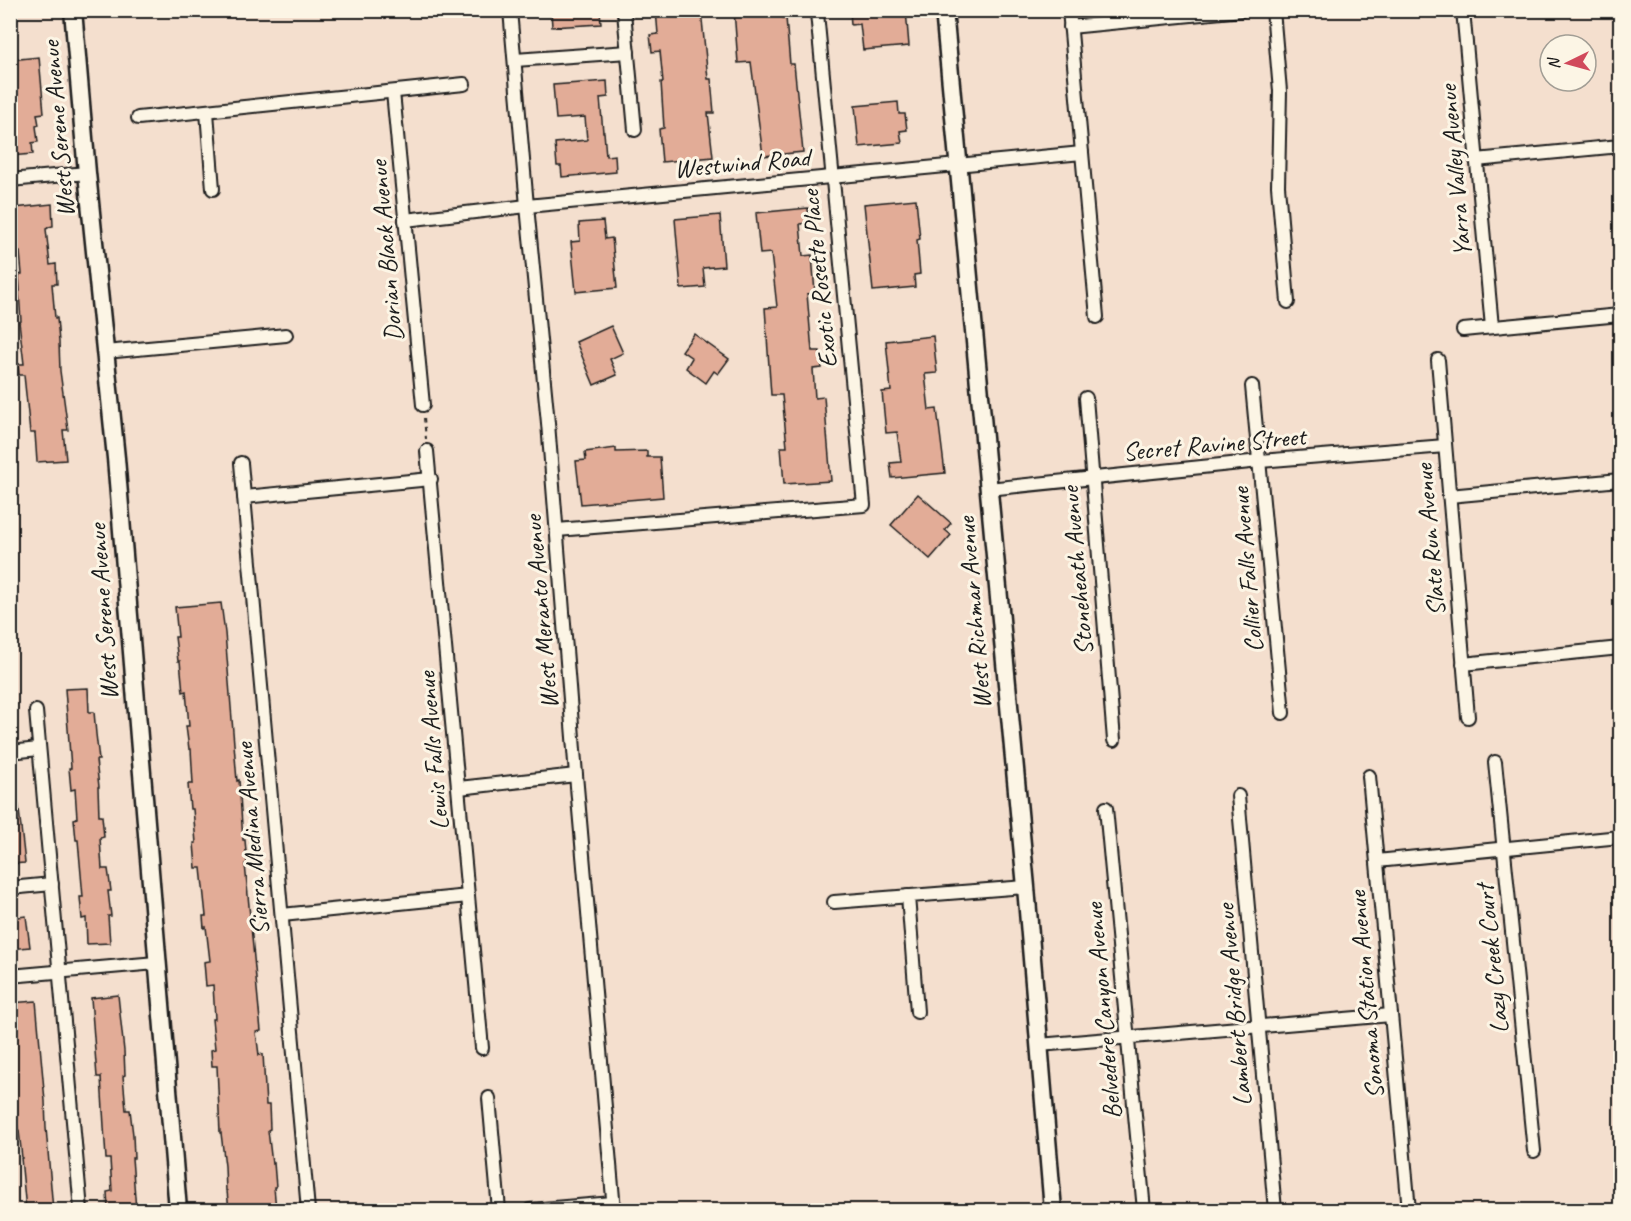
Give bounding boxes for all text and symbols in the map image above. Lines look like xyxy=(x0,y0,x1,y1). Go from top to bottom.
north arrow xyxy=(1538,33,1598,93)
street label: West Serene Avenue xyxy=(34,37,82,218)
text: N xyxy=(1543,55,1564,70)
street label: Yarra Valley Avenue xyxy=(1431,81,1479,258)
street label: Westwind Road xyxy=(673,140,815,185)
street label: Dorian Black Avenue xyxy=(361,157,410,343)
street label: Exotic Rosette Place xyxy=(793,186,845,370)
street label: Secret Ravine Street xyxy=(1121,419,1309,468)
street label: Slate Run Avenue xyxy=(1407,461,1453,617)
street label: Stoneheath Avenue xyxy=(1053,483,1101,657)
street label: Collier Falls Avenue xyxy=(1223,485,1271,654)
street label: West Meranto Avenue xyxy=(516,511,566,710)
street label: West Richmar Avenue xyxy=(949,514,999,710)
street label: West Serene Avenue xyxy=(80,520,126,701)
street label: Lewis Falls Avenue xyxy=(410,669,456,832)
street label: Sierra Medina Avenue xyxy=(227,740,277,937)
street label: Lazy Creek Court xyxy=(1467,879,1516,1035)
street label: Sonoma Station Avenue xyxy=(1340,888,1392,1100)
street label: Belvedere Canyon Avenue xyxy=(1077,900,1129,1120)
street label: Lambert Bridge Avenue xyxy=(1209,900,1259,1107)

